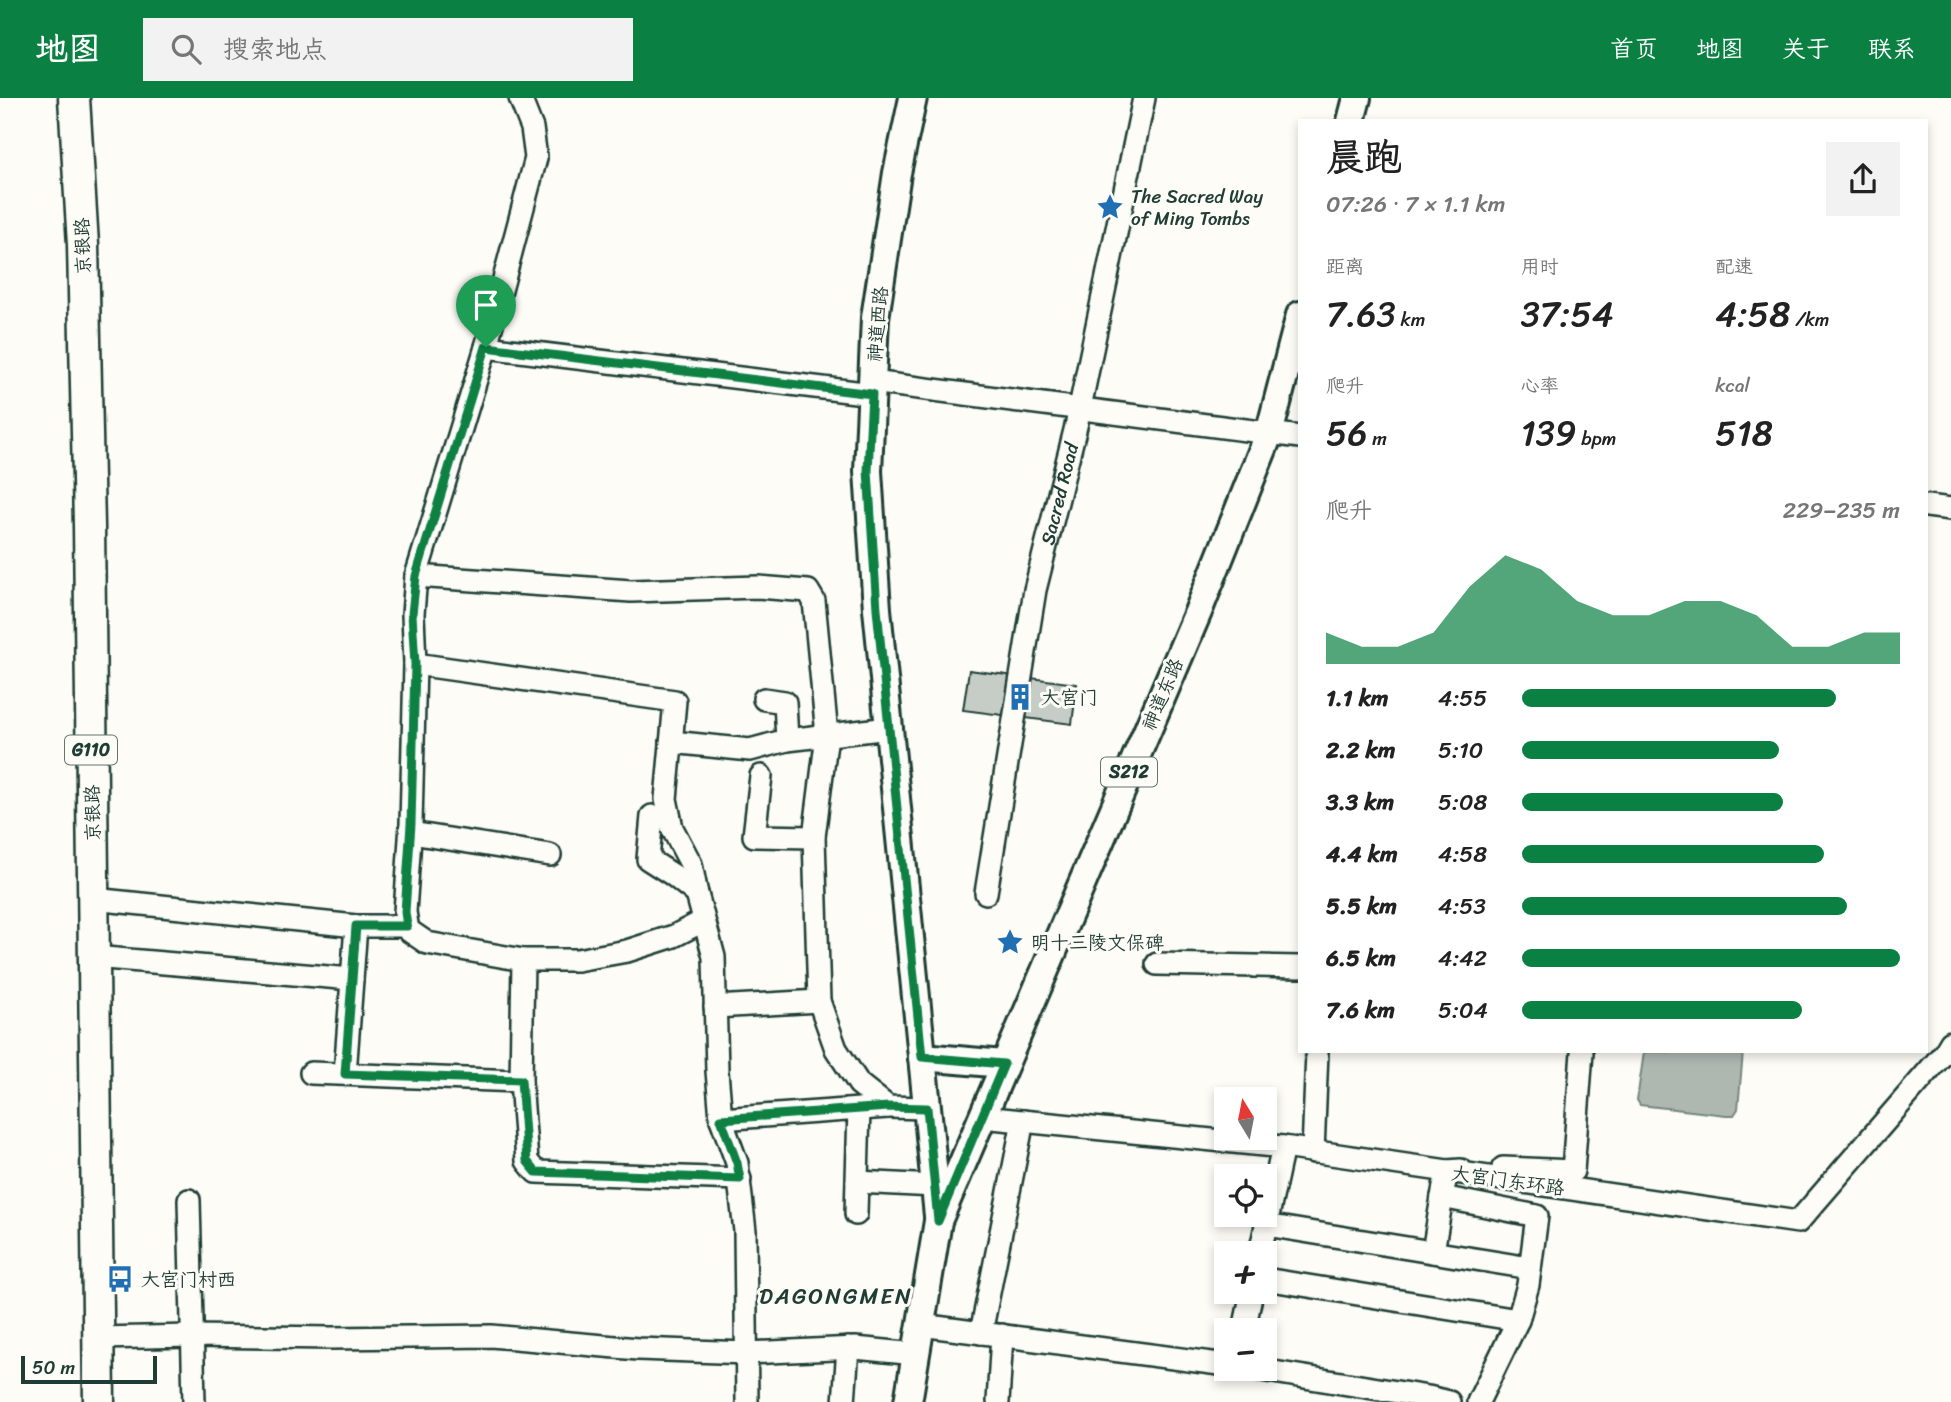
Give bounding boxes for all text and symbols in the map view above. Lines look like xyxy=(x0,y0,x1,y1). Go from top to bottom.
search box xyxy=(143,18,633,81)
text: 地图 xyxy=(35,20,101,78)
text: 搜索地点 xyxy=(223,26,327,72)
text: 首页 xyxy=(1610,28,1658,70)
text: 地图 xyxy=(1696,28,1744,70)
text: 关于 xyxy=(1782,28,1830,70)
text: 联系 xyxy=(1868,28,1916,70)
icon: search xyxy=(167,30,205,68)
text: 晨跑 xyxy=(1326,124,1402,191)
button: share xyxy=(1826,142,1900,216)
place label: The Sacred Way of Ming Tombs xyxy=(1131,180,1263,235)
text: 07:26 · 7 × 1.1 km xyxy=(1326,184,1506,225)
place icon: The Sacred Way of Ming Tombs xyxy=(1095,192,1125,222)
street label: 京银路 xyxy=(65,217,100,275)
text: 距离 xyxy=(1326,250,1364,283)
text: 用时 xyxy=(1521,250,1559,283)
text: 配速 xyxy=(1715,250,1753,283)
pin xyxy=(456,275,516,347)
text: 7.63 xyxy=(1326,283,1396,345)
text: 37:54 xyxy=(1521,283,1614,345)
text: 4:58 xyxy=(1715,283,1790,345)
street label: 神道西路 xyxy=(858,285,897,363)
icon: arrive xyxy=(467,286,505,324)
text: km xyxy=(1396,303,1425,336)
text: /km xyxy=(1790,303,1829,336)
text: 爬升 xyxy=(1326,369,1364,402)
text: 心率 xyxy=(1521,369,1559,402)
text: kcal xyxy=(1715,369,1750,402)
text: 56 xyxy=(1326,402,1367,464)
text: 139 xyxy=(1521,402,1576,464)
text: 518 xyxy=(1715,402,1773,464)
text: m xyxy=(1367,422,1387,455)
text: bpm xyxy=(1576,422,1616,455)
street label: Sacred Road xyxy=(1031,438,1089,548)
text: 爬升 xyxy=(1326,490,1372,531)
text: 229–235 m xyxy=(1783,490,1900,531)
street label: 神道东路 xyxy=(1132,653,1192,736)
text: 1.1 km xyxy=(1326,678,1389,719)
text: 4:55 xyxy=(1438,678,1487,719)
place label: 大宫门 xyxy=(1041,681,1098,714)
building icon: 大宫门 xyxy=(1005,682,1035,712)
text: 2.2 km xyxy=(1326,730,1395,771)
text: 5:10 xyxy=(1438,730,1483,771)
road number: G110 xyxy=(65,736,117,764)
road number: S212 xyxy=(1101,758,1157,786)
text: 3.3 km xyxy=(1326,782,1394,823)
text: 5:08 xyxy=(1438,782,1487,823)
street label: 京银路 xyxy=(76,784,109,842)
text: 4.4 km xyxy=(1326,834,1398,875)
text: 4:58 xyxy=(1438,834,1487,875)
text: 5.5 km xyxy=(1326,886,1397,927)
text: 4:53 xyxy=(1438,886,1486,927)
place label: 明十三陵文保碑 xyxy=(1031,926,1164,959)
place icon: 明十三陵文保碑 xyxy=(995,927,1025,957)
text: 6.5 km xyxy=(1326,938,1396,979)
text: 4:42 xyxy=(1438,938,1487,979)
text: 7.6 km xyxy=(1326,990,1395,1031)
text: 5:04 xyxy=(1438,990,1488,1031)
north arrow xyxy=(1214,1087,1278,1150)
map controls xyxy=(1214,1087,1277,1381)
street label: 大宫门东环路 xyxy=(1449,1156,1567,1205)
button: locate xyxy=(1214,1164,1277,1227)
button: + xyxy=(1214,1241,1277,1304)
place label: 大宫门村西 xyxy=(141,1263,236,1296)
bus stop icon: 大宫门村西 xyxy=(105,1264,135,1294)
district label: DAGONGMEN xyxy=(759,1276,913,1317)
button: − xyxy=(1214,1318,1277,1381)
text: 50 m xyxy=(32,1351,75,1384)
scale bar xyxy=(21,1353,158,1385)

